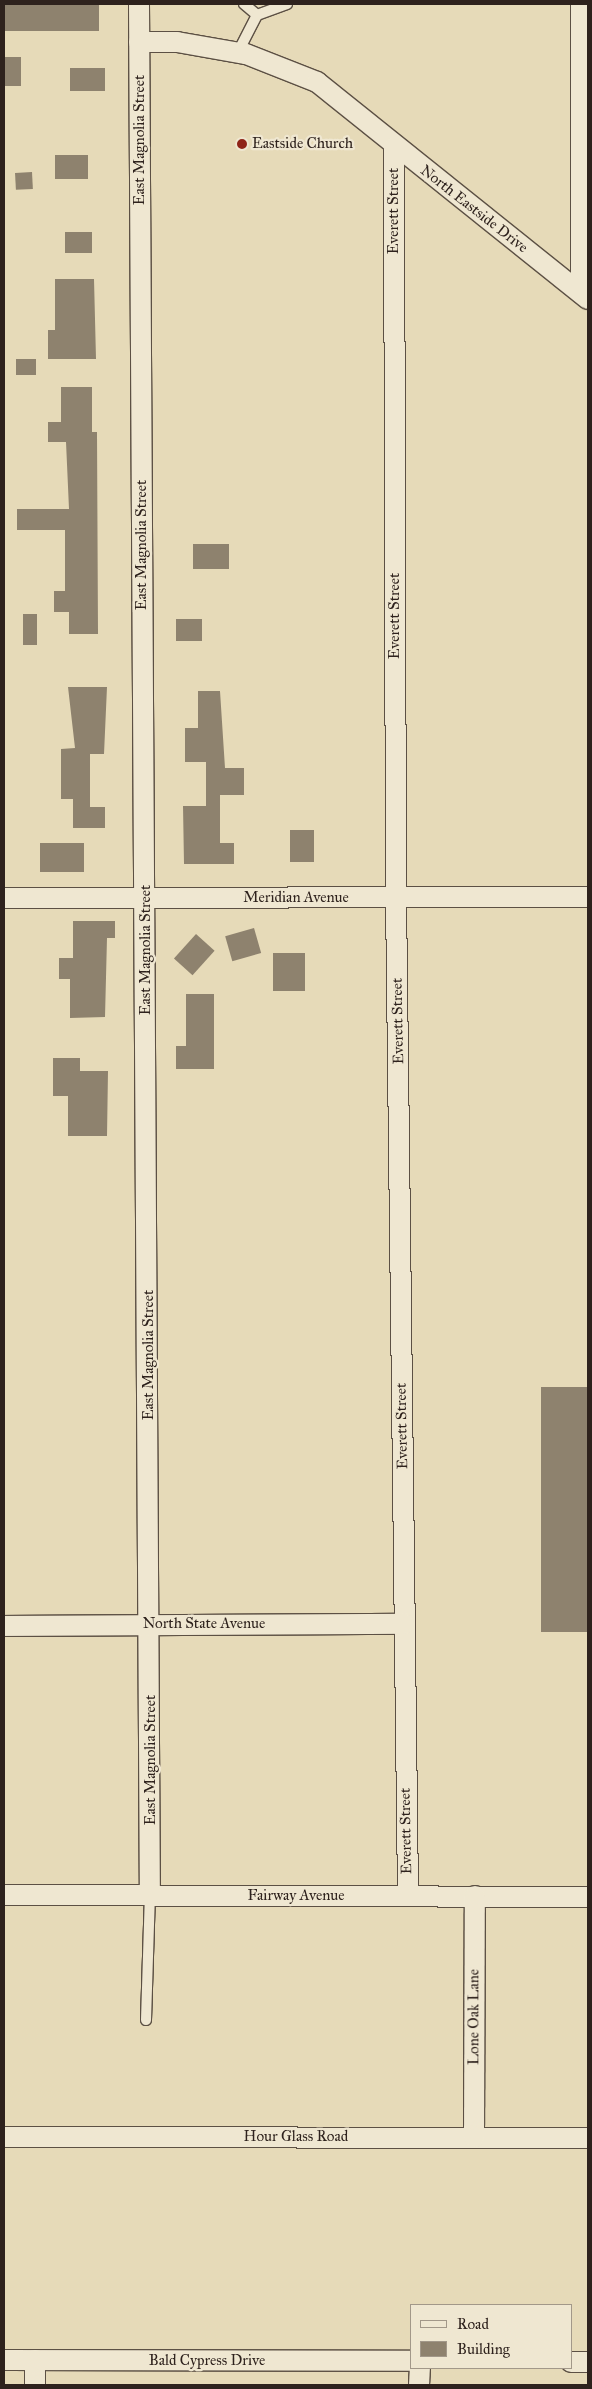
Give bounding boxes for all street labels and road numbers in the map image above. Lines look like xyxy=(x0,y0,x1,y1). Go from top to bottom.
street label: East Magnolia Street xyxy=(131,75,149,205)
street label: North Eastside Drive xyxy=(417,161,531,257)
street label: Everett Street xyxy=(385,168,403,254)
street label: East Magnolia Street xyxy=(133,480,151,610)
street label: Everett Street xyxy=(386,573,404,659)
street label: East Magnolia Street xyxy=(137,885,155,1015)
street label: Meridian Avenue xyxy=(243,889,349,907)
street label: Everett Street xyxy=(388,978,408,1064)
street label: East Magnolia Street xyxy=(140,1290,158,1420)
street label: Everett Street xyxy=(392,1383,412,1469)
street label: North State Avenue xyxy=(143,1615,265,1633)
street label: East Magnolia Street xyxy=(142,1695,160,1825)
street label: Everett Street xyxy=(396,1788,416,1874)
street label: Fairway Avenue xyxy=(248,1887,344,1905)
street label: Lone Oak Lane xyxy=(465,1969,483,2065)
street label: Hour Glass Road xyxy=(244,2128,348,2146)
street label: Bald Cypress Drive xyxy=(149,2352,265,2370)

